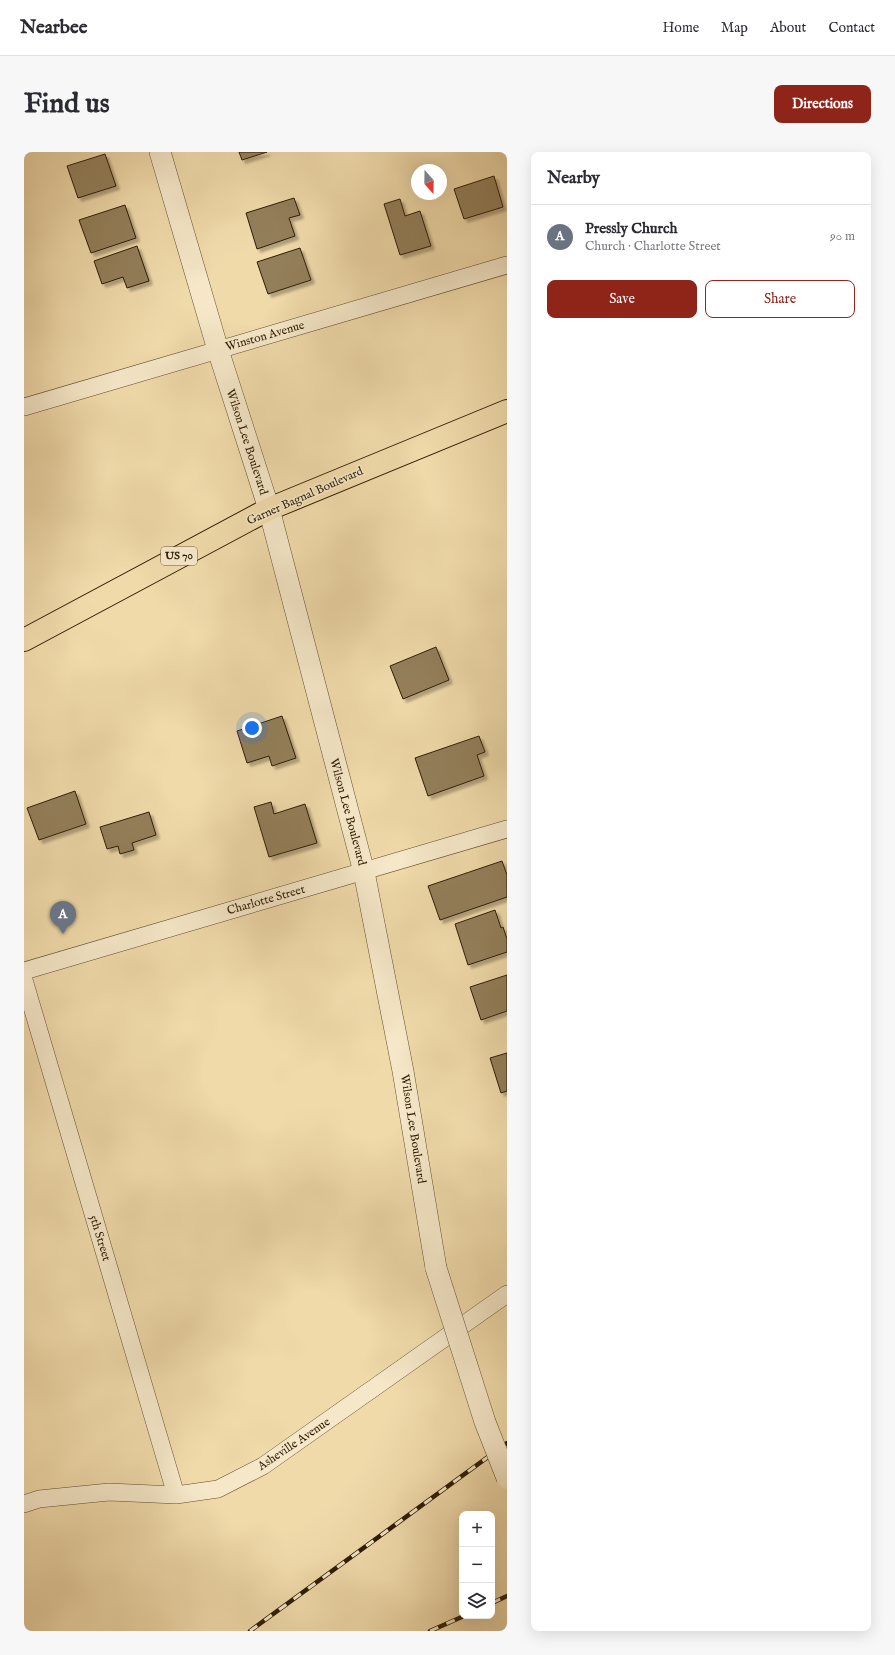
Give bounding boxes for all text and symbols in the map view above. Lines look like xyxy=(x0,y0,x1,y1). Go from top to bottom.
text: Nearbee xyxy=(20,16,87,40)
text: Home xyxy=(663,19,699,37)
text: Map xyxy=(721,19,748,37)
text: About xyxy=(770,19,806,37)
text: Contact xyxy=(828,19,875,37)
button: Directions xyxy=(774,85,871,123)
text: Find us xyxy=(24,87,110,122)
north arrow xyxy=(411,164,447,200)
text: Nearby xyxy=(547,168,600,189)
text: Pressly Church xyxy=(585,219,678,238)
text: A xyxy=(556,228,564,245)
text: 90 m xyxy=(830,228,855,245)
text: Church · Charlotte Street xyxy=(585,238,721,255)
button: Save xyxy=(547,280,697,318)
button: Share xyxy=(705,280,855,318)
street label: Winston Avenue xyxy=(224,317,307,354)
street label: Wilson Lee Boulevard xyxy=(223,387,271,497)
street label: Garner Bagnal Boulevard xyxy=(244,463,366,528)
road number: US 70 xyxy=(161,547,197,565)
your location xyxy=(242,718,262,738)
street label: Wilson Lee Boulevard xyxy=(326,757,370,868)
street label: Charlotte Street xyxy=(225,882,307,918)
pin: A xyxy=(50,901,76,934)
street label: Wilson Lee Boulevard xyxy=(397,1073,429,1185)
street label: 5th Street xyxy=(86,1213,114,1263)
street label: Asheville Avenue xyxy=(254,1414,333,1474)
map controls xyxy=(459,1511,495,1619)
button: + xyxy=(459,1511,495,1547)
button: − xyxy=(459,1547,495,1583)
button: layers xyxy=(459,1583,495,1619)

